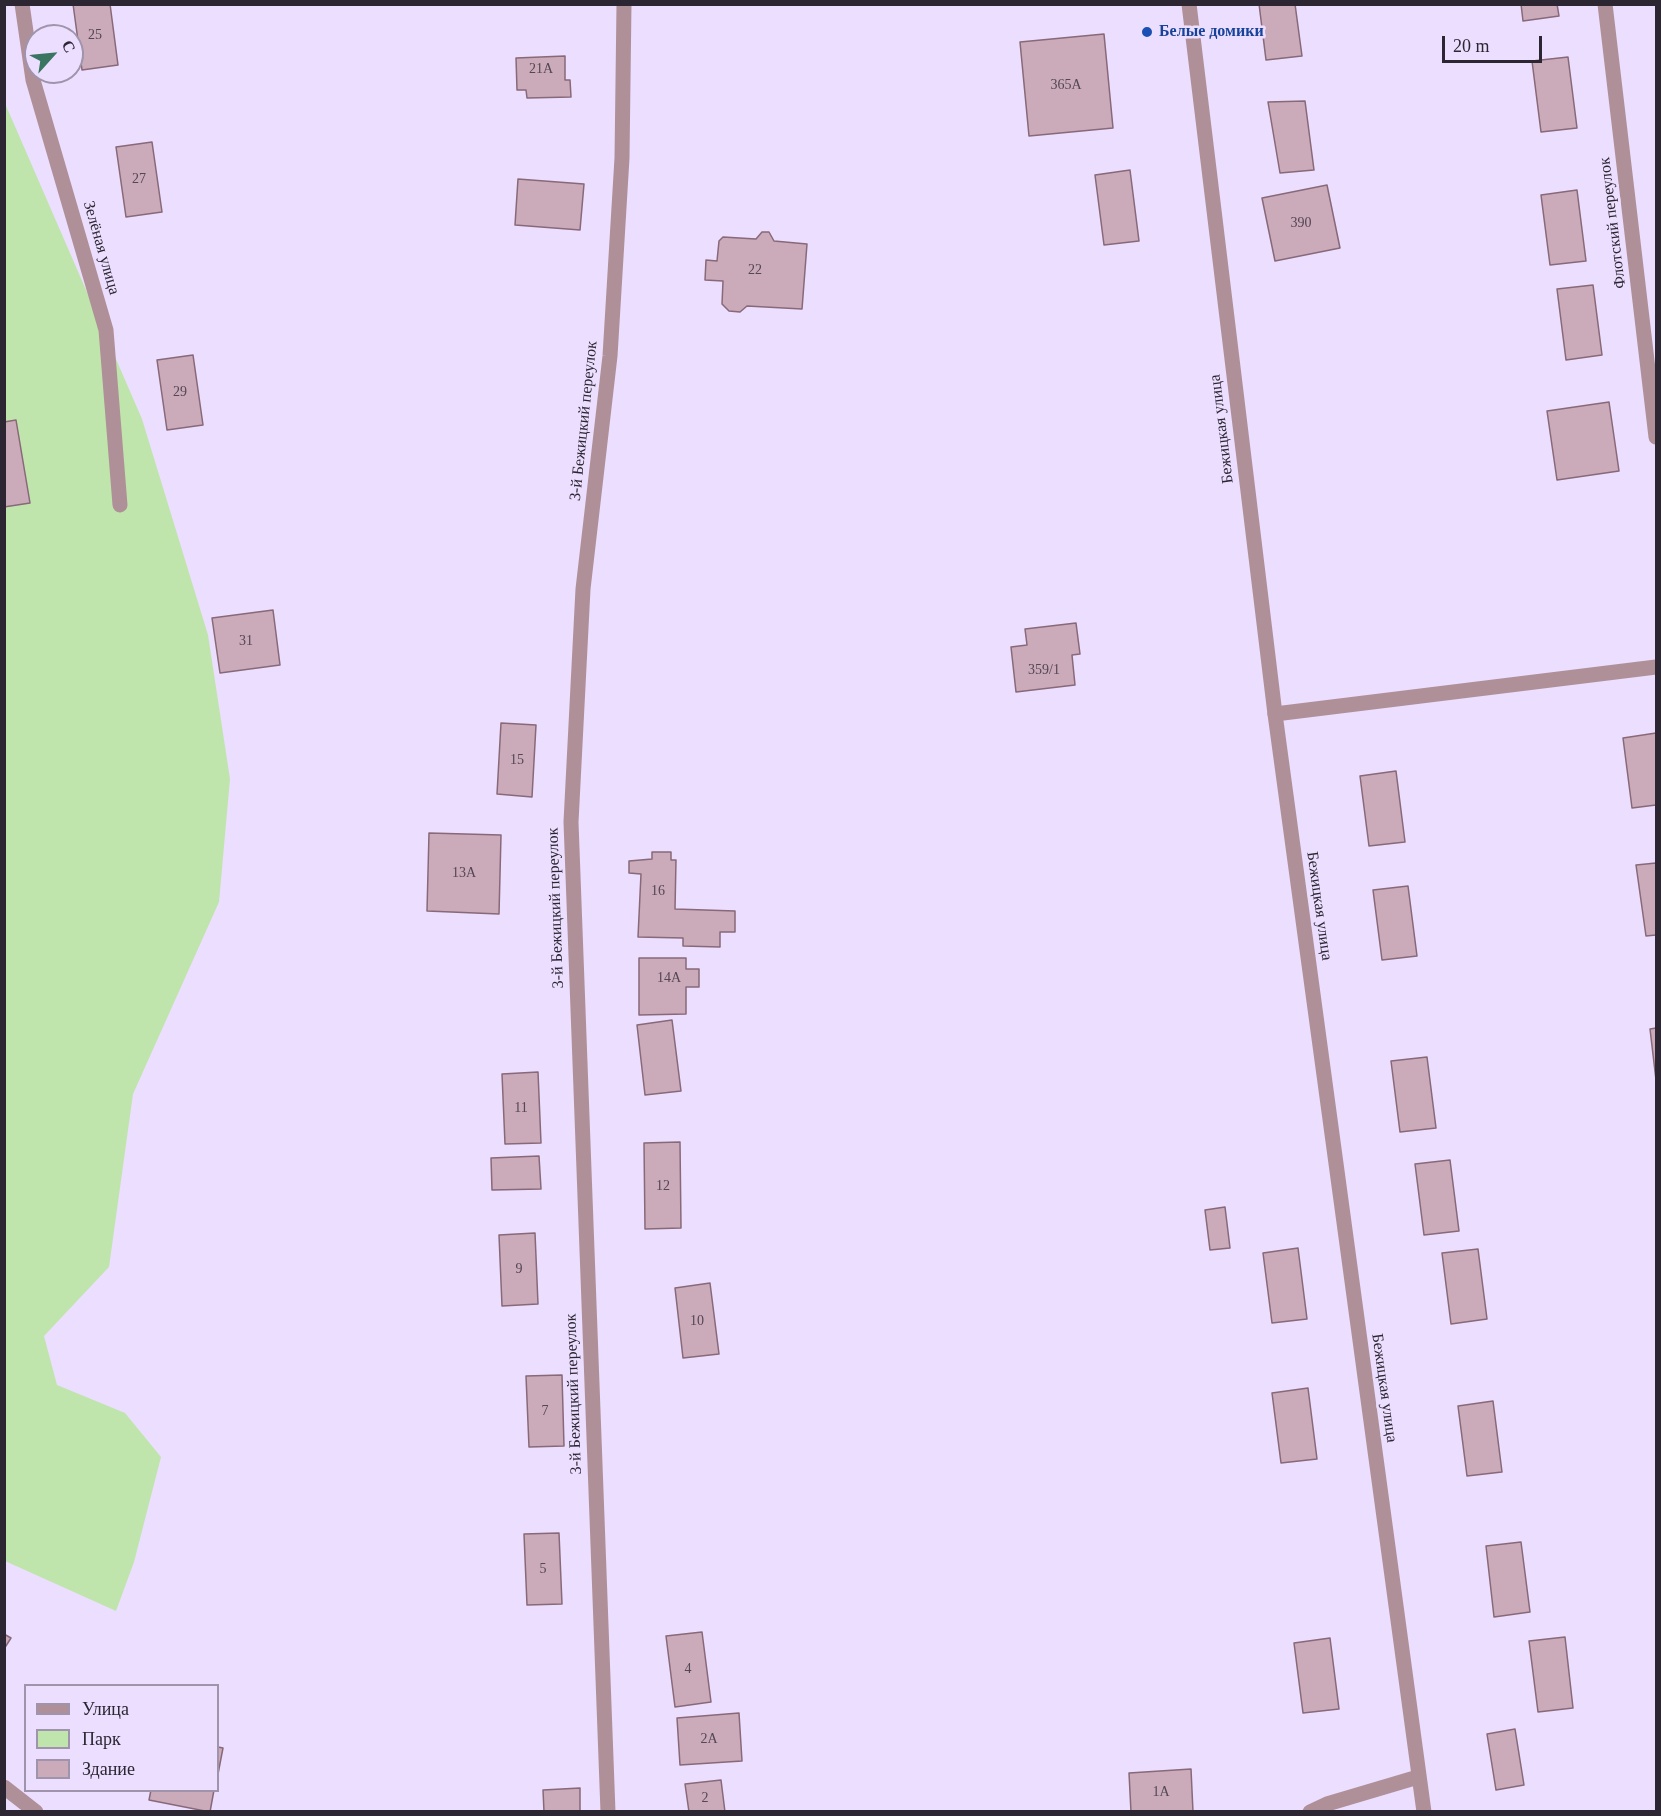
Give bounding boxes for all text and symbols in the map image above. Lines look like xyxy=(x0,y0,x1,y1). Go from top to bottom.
place label: Белые домики xyxy=(1159,22,1264,42)
north arrow xyxy=(24,24,84,84)
scale bar xyxy=(1445,24,1546,62)
marker: Белые домики xyxy=(1140,25,1154,39)
house number: 25 xyxy=(88,27,102,43)
text: 20 m xyxy=(1453,36,1490,56)
text: С xyxy=(59,37,79,56)
house number: 21А xyxy=(529,61,553,77)
house number: 365А xyxy=(1050,77,1082,93)
street label: Флотский переулок xyxy=(1595,156,1631,290)
house number: 27 xyxy=(132,171,146,187)
street label: Зелёная улица xyxy=(78,199,124,297)
house number: 390 xyxy=(1290,215,1312,231)
house number: 22 xyxy=(748,262,762,278)
street label: 3-й Бежицкий переулок xyxy=(566,340,602,502)
street label: Бежицкая улица xyxy=(1206,373,1238,485)
house number: 29 xyxy=(173,384,187,400)
house number: 31 xyxy=(239,633,253,649)
house number: 359/1 xyxy=(1028,662,1060,678)
house number: 15 xyxy=(510,752,524,768)
street label: 3-й Бежицкий переулок xyxy=(544,827,568,989)
street label: Бежицкая улица xyxy=(1302,850,1336,962)
house number: 13А xyxy=(452,865,476,881)
house number: 16 xyxy=(651,883,665,899)
house number: 14А xyxy=(657,970,681,986)
house number: 11 xyxy=(514,1100,528,1116)
house number: 12 xyxy=(656,1178,670,1194)
house number: 9 xyxy=(516,1261,522,1277)
street label: 3-й Бежицкий переулок xyxy=(562,1313,586,1475)
house number: 10 xyxy=(690,1313,704,1329)
street label: Бежицкая улица xyxy=(1367,1332,1401,1444)
house number: 7 xyxy=(542,1403,548,1419)
house number: 5 xyxy=(540,1561,546,1577)
house number: 4 xyxy=(684,1661,692,1677)
legend xyxy=(24,1684,219,1792)
text: Улица xyxy=(82,1699,129,1719)
text: Парк xyxy=(82,1729,121,1749)
house number: 2А xyxy=(700,1731,718,1747)
text: Здание xyxy=(82,1759,135,1779)
house number: 1А xyxy=(1152,1784,1170,1800)
house number: 2 xyxy=(702,1790,708,1806)

